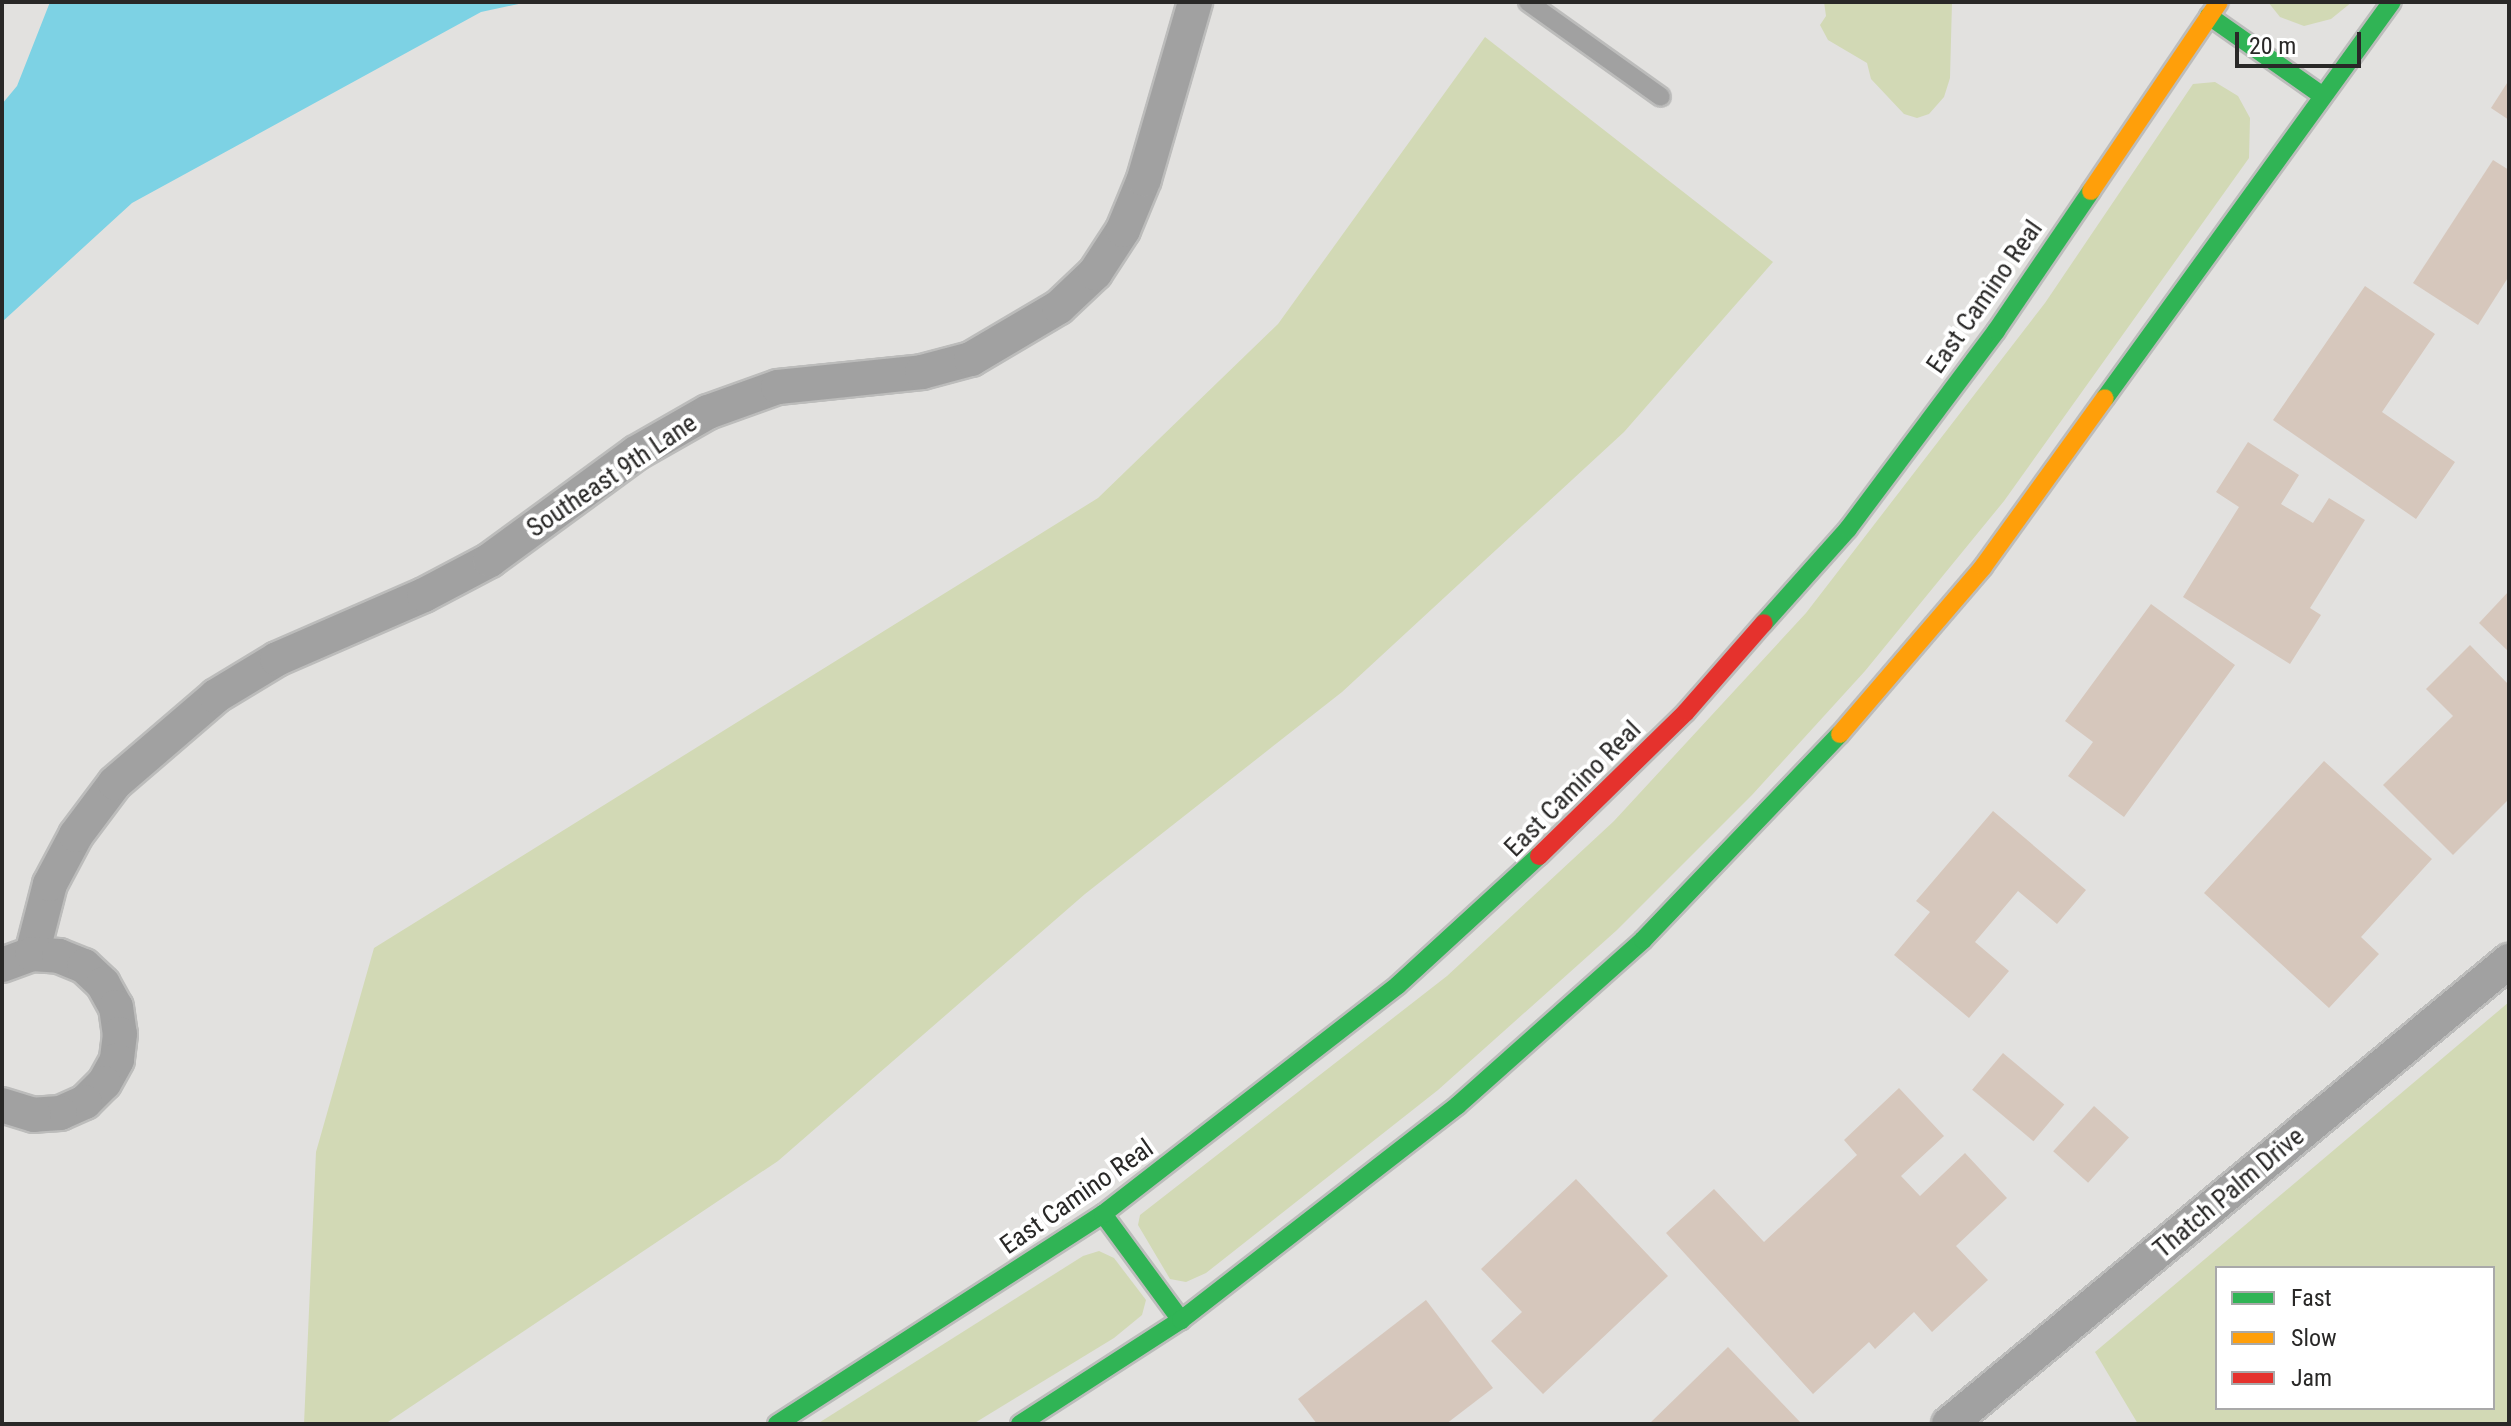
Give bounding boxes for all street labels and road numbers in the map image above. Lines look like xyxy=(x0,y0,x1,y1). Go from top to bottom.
street label: East Camino Real xyxy=(1921,214,2049,380)
street label: Southeast 9th Lane xyxy=(521,408,703,544)
street label: East Camino Real xyxy=(1498,714,1648,864)
street label: Thatch Palm Drive xyxy=(2147,1121,2311,1265)
street label: East Camino Real xyxy=(994,1133,1160,1261)

